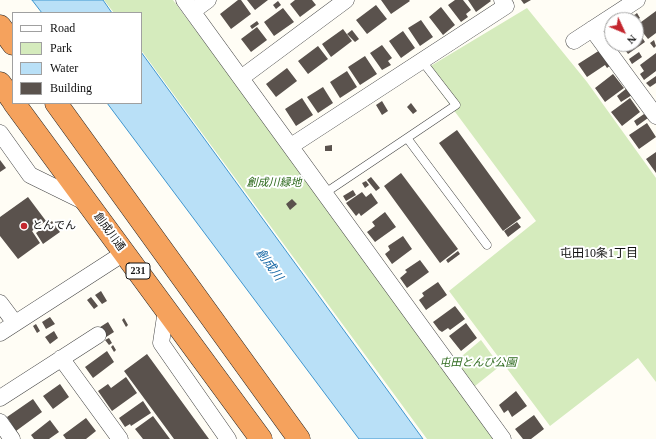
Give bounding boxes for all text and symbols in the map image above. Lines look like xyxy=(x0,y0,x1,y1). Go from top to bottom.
legend xyxy=(12,12,142,104)
north arrow xyxy=(604,12,644,52)
text: Road xyxy=(50,21,75,35)
text: N xyxy=(625,33,639,47)
text: Park xyxy=(50,41,72,55)
text: Water xyxy=(50,61,78,75)
text: Building xyxy=(50,81,92,95)
park label: 創成川緑地 xyxy=(247,176,301,190)
street label: 創成川通 xyxy=(91,210,127,254)
place label: とんでん xyxy=(32,219,76,233)
marker: とんでん xyxy=(19,221,29,231)
water label: 創成川 xyxy=(253,246,285,284)
district label: 屯田10条1丁目 xyxy=(560,247,638,261)
road number: 231 xyxy=(126,263,150,279)
park label: 屯田とんび公園 xyxy=(440,356,516,370)

